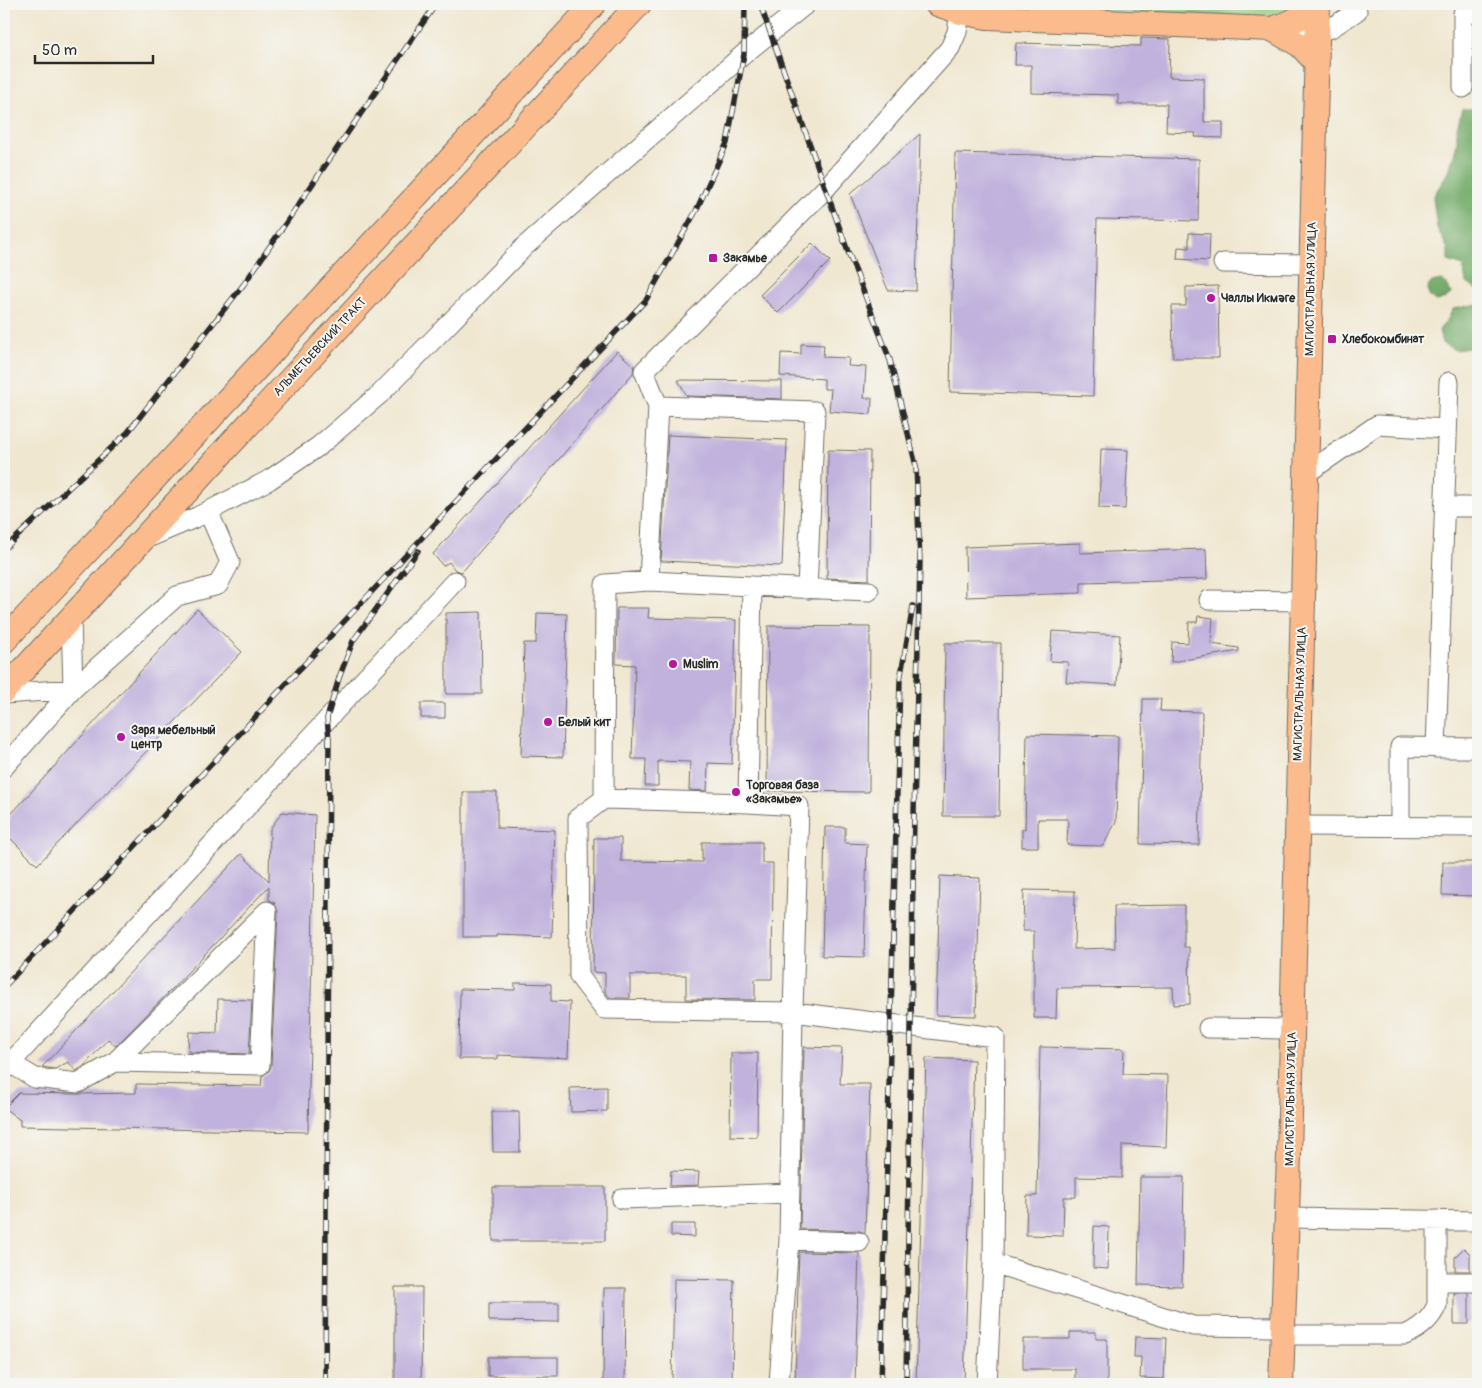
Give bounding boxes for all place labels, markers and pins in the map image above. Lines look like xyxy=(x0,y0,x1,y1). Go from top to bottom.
place label: Закамье xyxy=(723,251,768,266)
marker: Закамье xyxy=(707,252,719,264)
place label: Чаллы Икмәге xyxy=(1221,291,1296,306)
marker: Чаллы Икмәге xyxy=(1205,292,1217,304)
place label: Хлебокомбинат xyxy=(1342,332,1425,347)
marker: Хлебокомбинат xyxy=(1326,333,1338,345)
place label: Muslim xyxy=(683,657,719,672)
marker: Muslim xyxy=(667,658,679,670)
place label: Белый кит xyxy=(558,715,612,730)
marker: Белый кит xyxy=(542,716,554,728)
place label: Заря мебельный центр xyxy=(131,723,216,752)
marker: Заря мебельный центр xyxy=(115,731,127,743)
place label: Торговая база «Закамье» xyxy=(745,778,819,807)
marker: Торговая база «Закамье» xyxy=(730,786,742,798)

